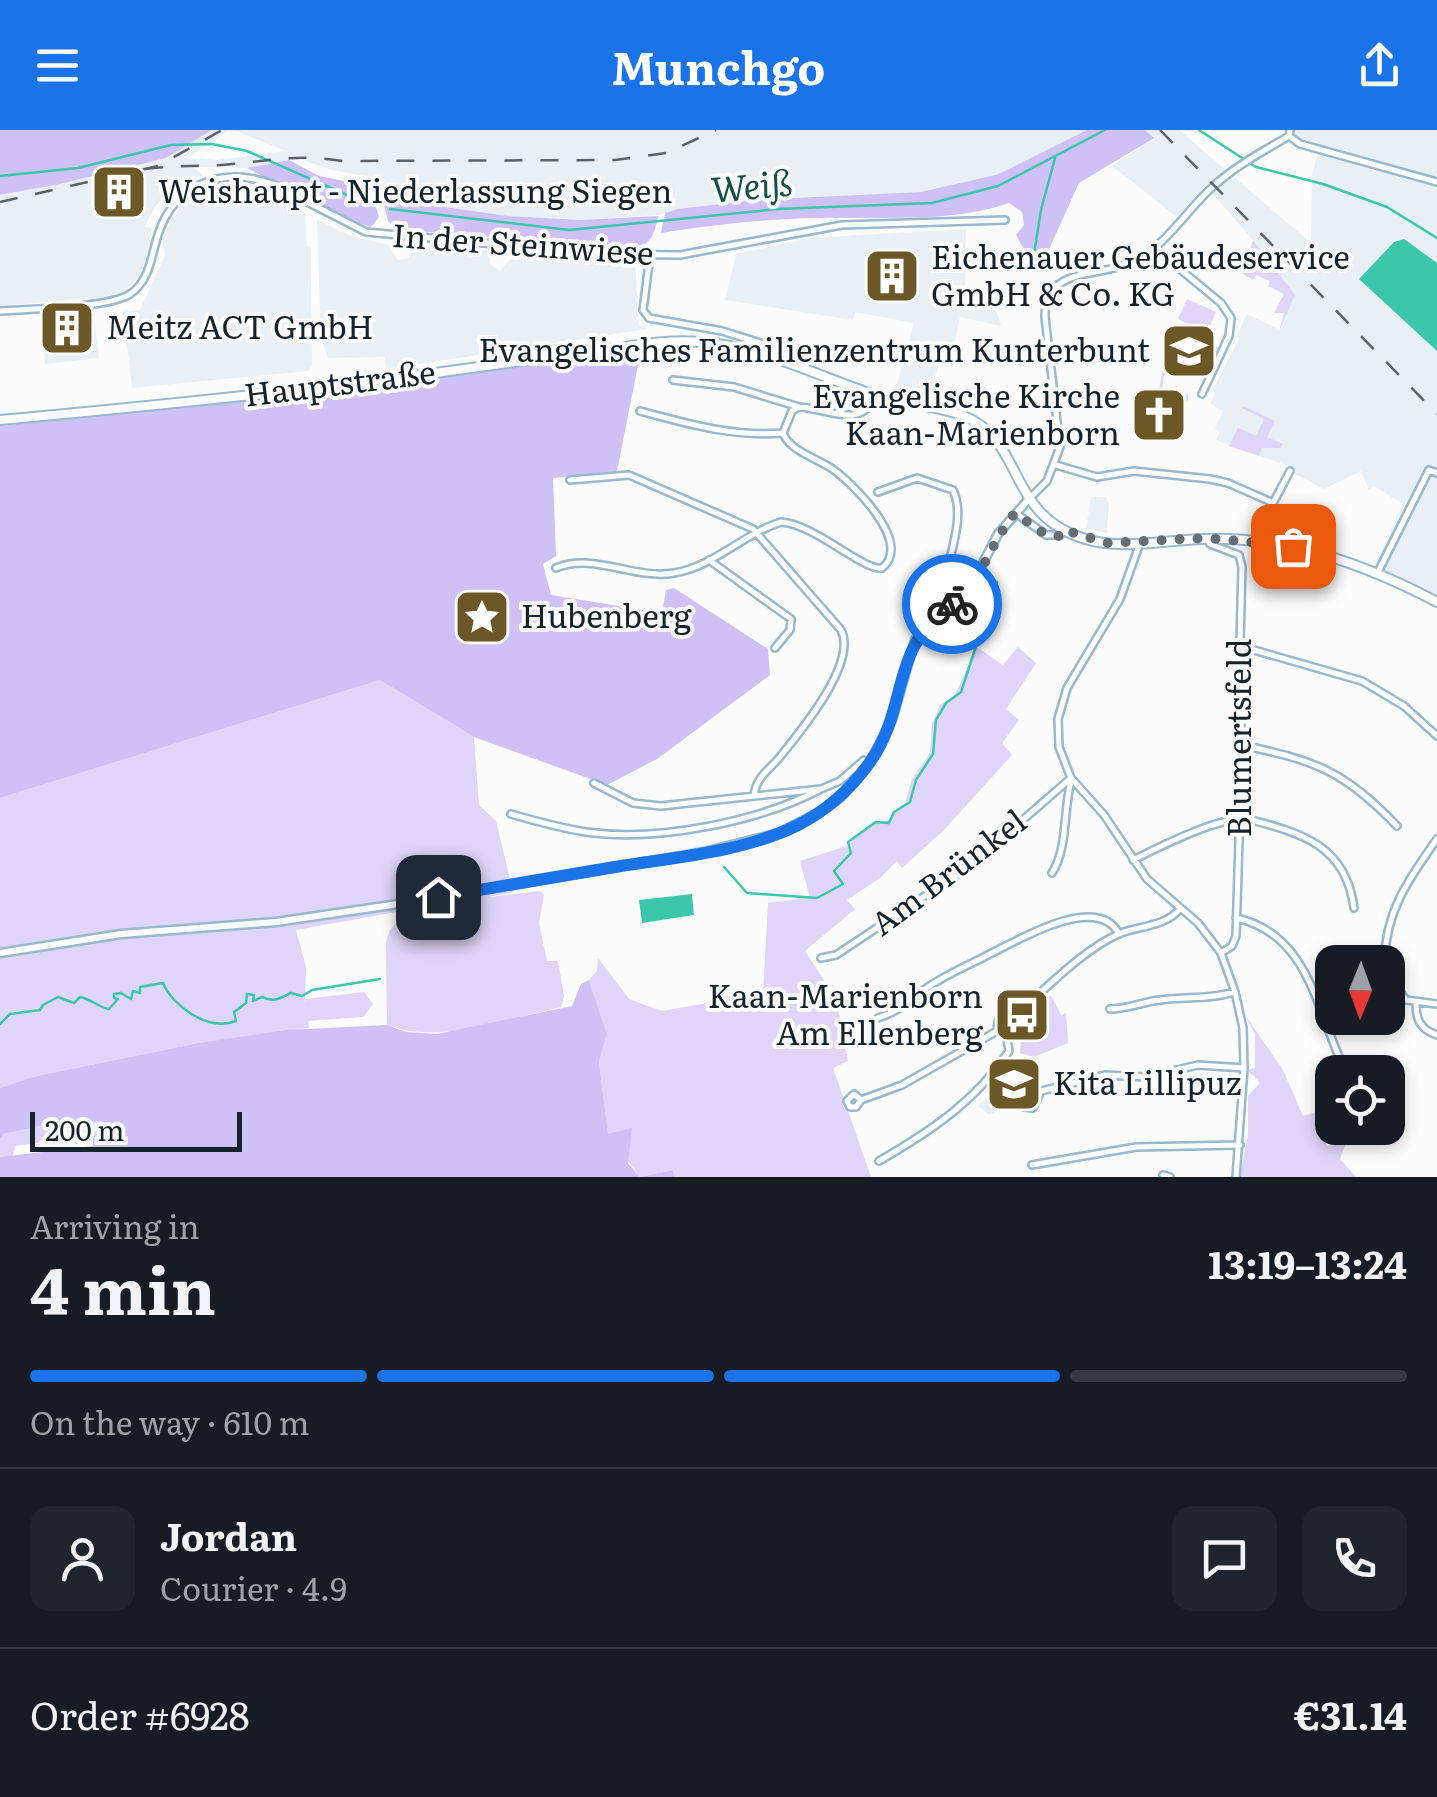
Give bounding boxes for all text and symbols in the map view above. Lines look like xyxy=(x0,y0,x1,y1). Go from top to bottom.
text: Munchgo xyxy=(612,32,825,99)
icon: menu xyxy=(30,38,85,93)
icon: share xyxy=(1352,38,1407,93)
water label: Weiß xyxy=(709,155,795,213)
building icon: Weishaupt - Niederlassung Siegen xyxy=(89,162,149,222)
place label: Weishaupt - Niederlassung Siegen xyxy=(158,165,672,213)
street label: In der Steinwiese xyxy=(391,209,656,275)
place label: Eichenauer Gebäudeservice GmbH & Co. KG xyxy=(931,231,1350,316)
building icon: Eichenauer Gebäudeservice GmbH & Co. KG xyxy=(862,246,922,306)
building icon: Meitz ACT GmbH xyxy=(37,298,97,358)
place label: Meitz ACT GmbH xyxy=(106,301,374,349)
school or university icon: Evangelisches Familienzentrum Kunterbunt xyxy=(1159,321,1219,381)
place label: Evangelisches Familienzentrum Kunterbunt xyxy=(478,324,1150,372)
street label: Hauptstraße xyxy=(241,345,438,417)
place label: Evangelische Kirche Kaan-Marienborn xyxy=(812,370,1120,455)
church icon: Evangelische Kirche Kaan-Marienborn xyxy=(1129,385,1189,445)
pin xyxy=(1251,504,1336,589)
icon: bag xyxy=(1266,519,1321,574)
courier xyxy=(902,554,1002,654)
icon: bike xyxy=(925,577,980,632)
place icon: Hubenberg xyxy=(452,587,512,647)
place label: Hubenberg xyxy=(521,590,692,638)
street label: Blumertsfeld xyxy=(1213,639,1261,837)
street label: Am Brünkel xyxy=(859,796,1035,945)
pin xyxy=(396,855,481,940)
icon: home xyxy=(411,870,466,925)
north arrow xyxy=(1315,945,1405,1035)
map controls xyxy=(1315,945,1405,1145)
place label: Kaan-Marienborn Am Ellenberg xyxy=(708,970,983,1055)
bus stop icon: Kaan-Marienborn Am Ellenberg xyxy=(992,985,1052,1045)
school or university icon: Kita Lillipuz xyxy=(984,1054,1044,1114)
button: locate xyxy=(1315,1055,1405,1145)
place label: Kita Lillipuz xyxy=(1053,1057,1242,1105)
scale bar xyxy=(30,1107,242,1151)
text: 200 m xyxy=(45,1108,124,1150)
text: Arriving in xyxy=(30,1201,200,1249)
text: 13:19–13:24 xyxy=(1208,1234,1407,1291)
text: 4 min xyxy=(30,1238,216,1335)
text: On the way · 610 m xyxy=(30,1397,310,1445)
button: person xyxy=(30,1506,135,1611)
text: Jordan xyxy=(160,1506,297,1563)
button: chat xyxy=(1172,1506,1277,1611)
button: phone xyxy=(1302,1506,1407,1611)
text: Courier · 4.9 xyxy=(160,1563,347,1611)
text: Order #6928 xyxy=(30,1685,250,1742)
text: €31.14 xyxy=(1294,1685,1407,1742)

